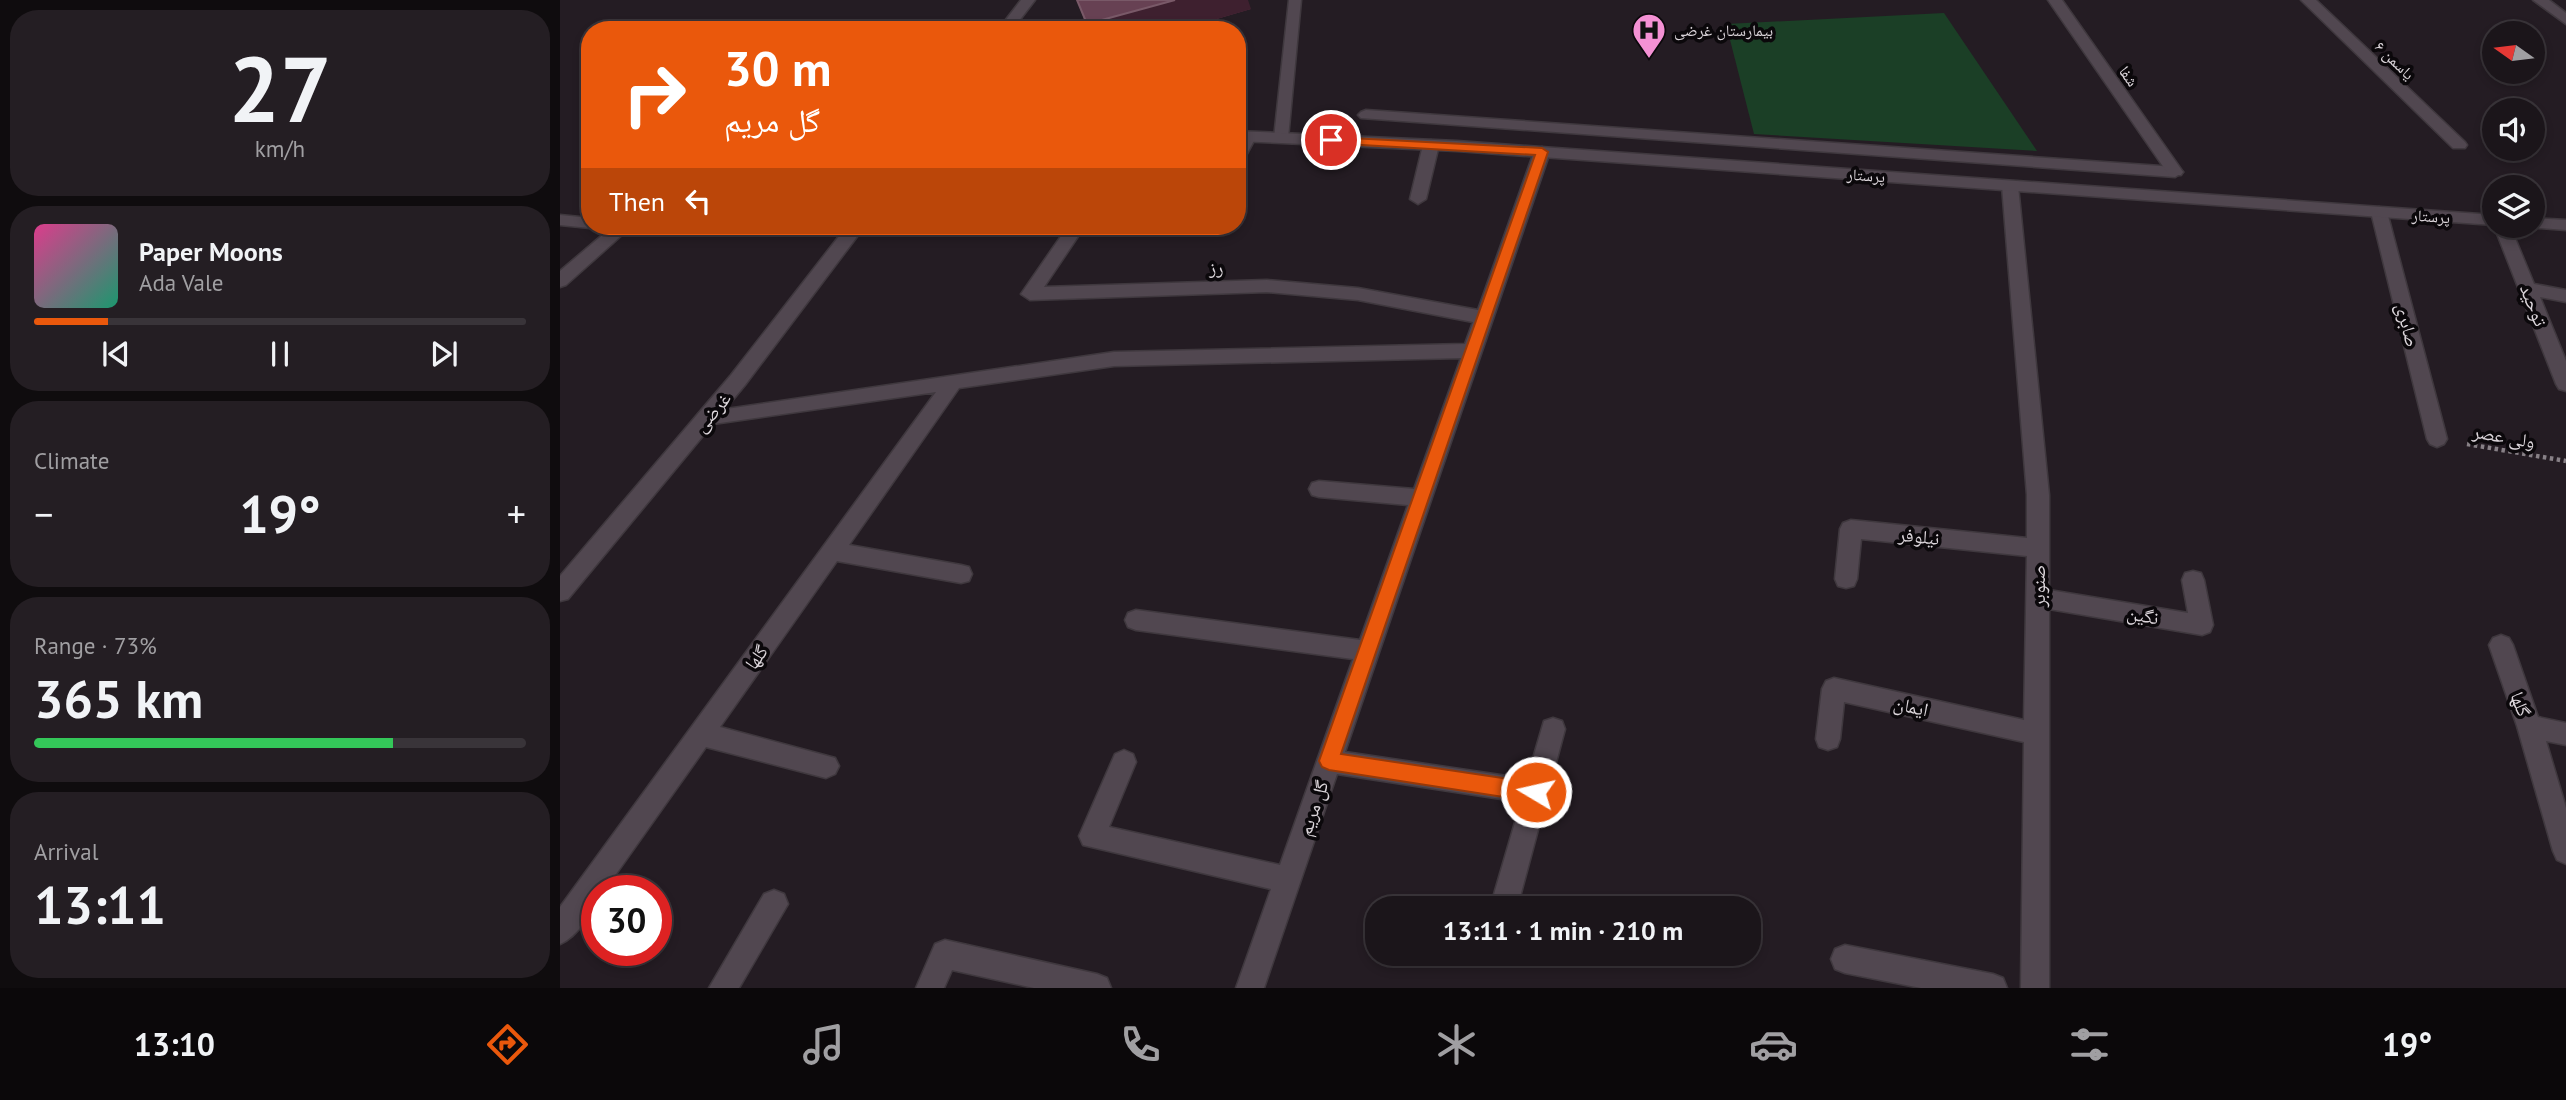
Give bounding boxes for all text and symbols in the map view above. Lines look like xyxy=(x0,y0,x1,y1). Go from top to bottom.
hospital icon: بیمارستان غرضی xyxy=(1630,11,1668,60)
place label: بیمارستان غرضی xyxy=(1674,20,1773,41)
north arrow xyxy=(2482,21,2544,84)
map controls xyxy=(2482,21,2545,238)
text: 27 xyxy=(228,29,332,147)
text: 30 m xyxy=(724,36,831,100)
street label: یاسمن ۶ xyxy=(2370,36,2419,84)
icon: right xyxy=(609,49,700,140)
street label: شفا xyxy=(2115,62,2143,90)
button: sound xyxy=(2482,98,2545,161)
text: گل مریم xyxy=(724,99,820,141)
pin xyxy=(1301,110,1361,170)
icon: arrive xyxy=(1312,121,1350,159)
text: km/h xyxy=(255,134,305,163)
street label: پرستار xyxy=(1845,164,1886,186)
button: layers xyxy=(2482,175,2545,238)
icon: left xyxy=(679,182,717,220)
text: Then xyxy=(609,185,665,218)
street label: پرستار xyxy=(2410,205,2451,227)
text: Paper Moons xyxy=(139,235,283,268)
street label: رز xyxy=(1207,255,1224,279)
text: Ada Vale xyxy=(139,268,223,297)
street label: توحید xyxy=(2515,280,2553,330)
street label: صابری xyxy=(2391,301,2425,349)
icon: previous xyxy=(97,335,135,373)
icon: pause xyxy=(261,335,299,373)
icon: next xyxy=(425,335,463,373)
street label: غرضی xyxy=(688,387,736,437)
street label: ولی عصر xyxy=(2470,419,2537,453)
text: Climate xyxy=(34,446,109,475)
text: 19° xyxy=(239,480,321,547)
text: − xyxy=(34,489,53,538)
text: + xyxy=(507,489,526,538)
street label: نیلوفر xyxy=(1896,522,1941,550)
street label: صنوبر xyxy=(2026,565,2050,608)
street label: نگین xyxy=(2125,600,2161,630)
text: Range · 73% xyxy=(34,631,157,660)
street label: گلها xyxy=(739,640,773,674)
text: 365 km xyxy=(34,665,203,732)
street label: گلها xyxy=(2506,688,2537,720)
street label: ایمان xyxy=(1891,691,1931,721)
position arrow xyxy=(1499,755,1573,829)
street label: گل مریم xyxy=(1292,777,1335,839)
text: Arrival xyxy=(34,837,98,866)
text: 13:11 xyxy=(34,871,166,938)
speed limit sign: 30 xyxy=(581,875,672,966)
text: 13:11 · 1 min · 210 m xyxy=(1443,914,1683,947)
icon: directions xyxy=(483,1020,532,1069)
icon: music xyxy=(799,1020,848,1069)
icon: phone xyxy=(1116,1020,1165,1069)
icon: climate xyxy=(1432,1020,1481,1069)
icon: car xyxy=(1749,1020,1798,1069)
icon: filters xyxy=(2065,1020,2114,1069)
text: 13:10 xyxy=(134,1023,215,1065)
text: 19° xyxy=(2382,1023,2432,1065)

